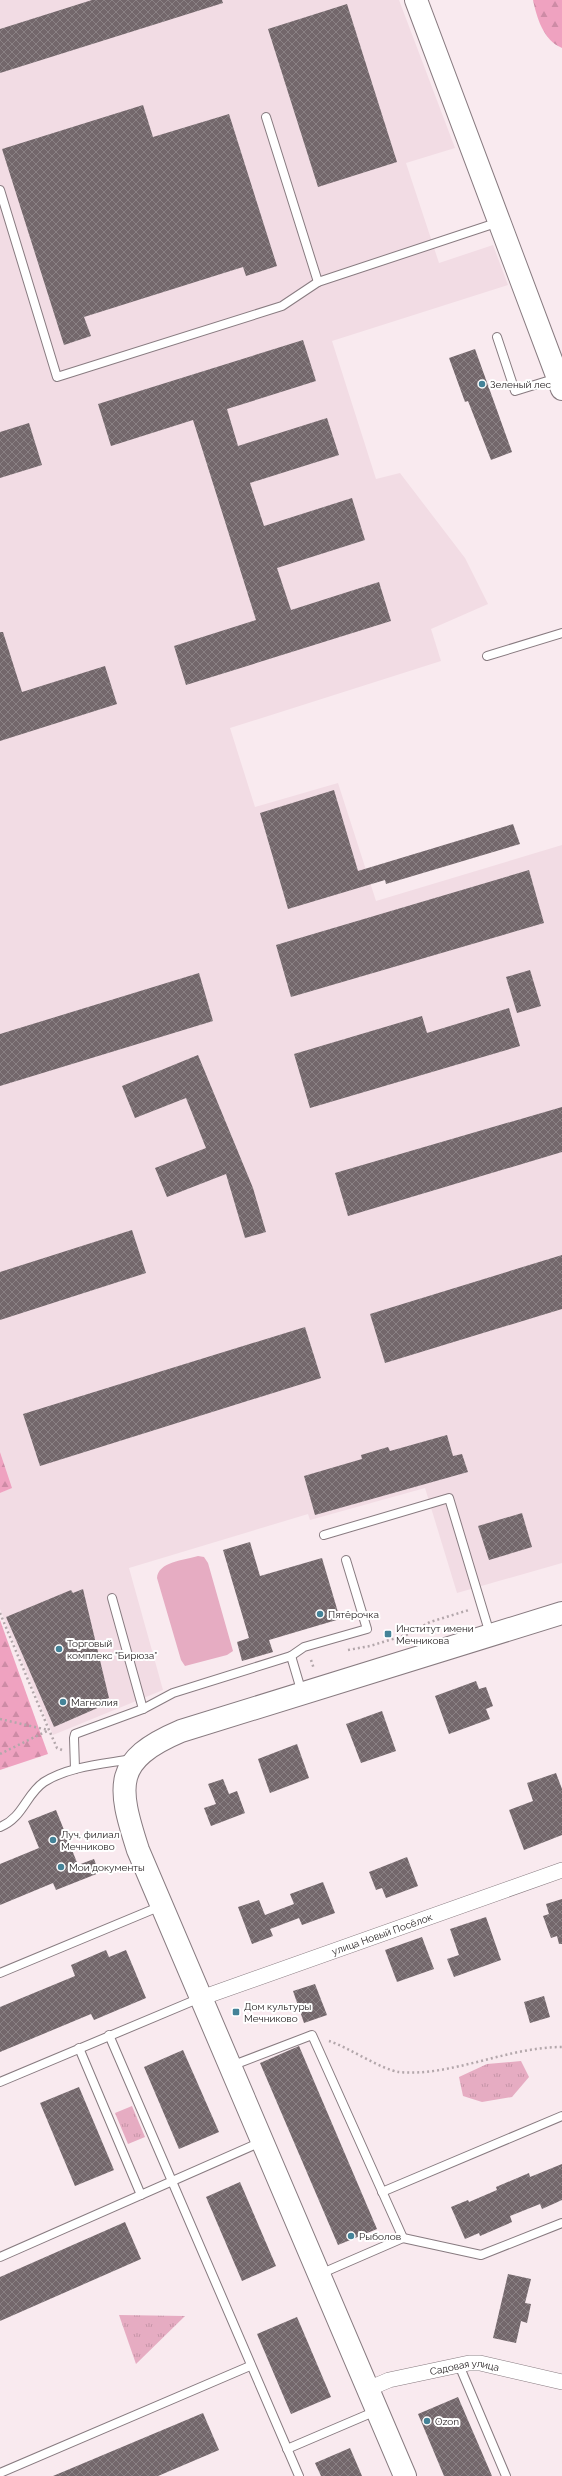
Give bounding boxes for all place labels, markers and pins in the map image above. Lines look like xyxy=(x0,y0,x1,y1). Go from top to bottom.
marker: Зеленый лес xyxy=(477,379,487,389)
place label: Зеленый лес xyxy=(490,379,552,390)
marker: Пятёрочка xyxy=(315,1609,325,1619)
place label: Пятёрочка xyxy=(328,1609,379,1620)
place label: Институт имени Мечникова xyxy=(396,1623,474,1646)
marker: Институт имени Мечникова xyxy=(383,1629,393,1639)
place label: Торговый комплекс "Бирюза" xyxy=(67,1638,157,1661)
marker: Торговый комплекс "Бирюза" xyxy=(54,1644,64,1654)
marker: Магнолия xyxy=(58,1697,68,1707)
place label: Магнолия xyxy=(71,1697,118,1708)
place label: Луч, филиал Мечниково xyxy=(61,1829,119,1852)
marker: Луч, филиал Мечниково xyxy=(48,1835,58,1845)
marker: Мои документы xyxy=(56,1862,66,1872)
place label: Мои документы xyxy=(69,1862,145,1873)
place label: Дом культуры Мечниково xyxy=(244,2001,312,2024)
marker: Дом культуры Мечниково xyxy=(231,2007,241,2017)
marker: Рыболов xyxy=(346,2231,356,2241)
place label: Рыболов xyxy=(359,2231,401,2242)
marker: Ozon xyxy=(422,2416,432,2426)
place label: Ozon xyxy=(435,2416,459,2427)

